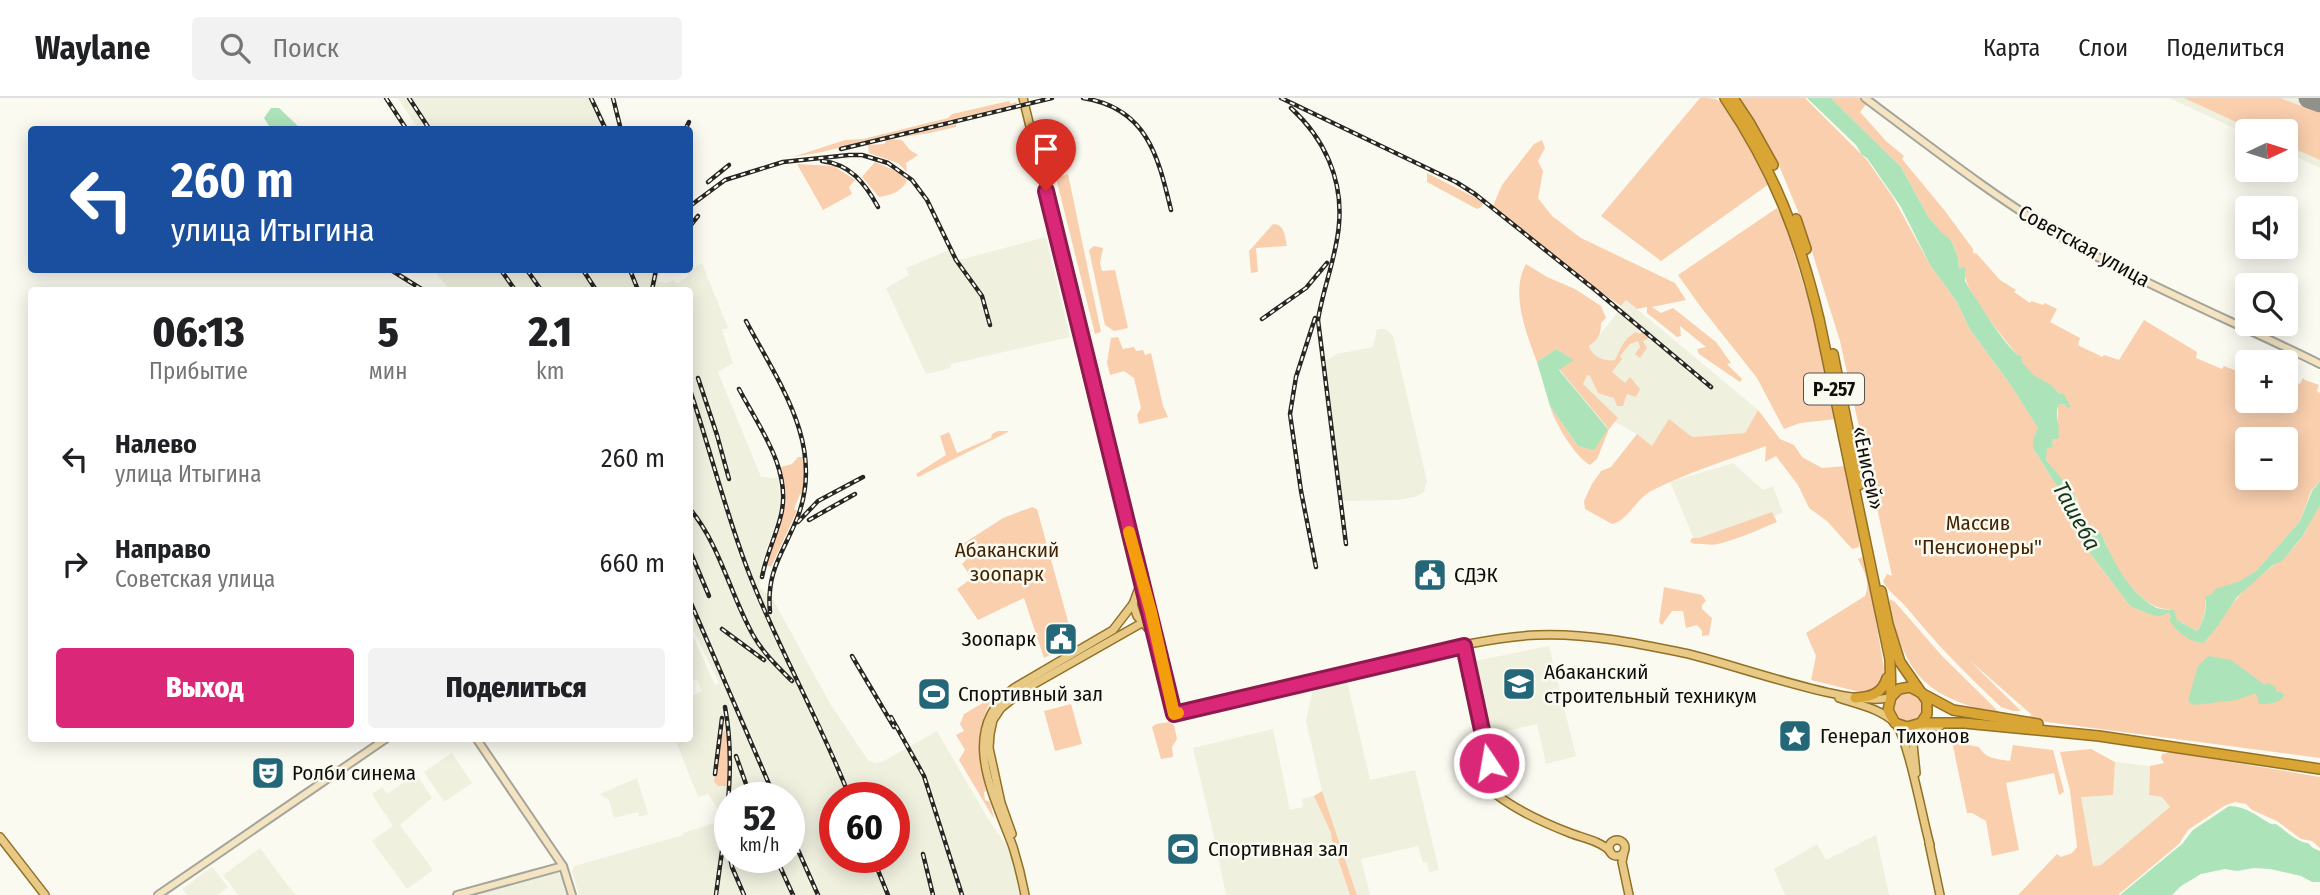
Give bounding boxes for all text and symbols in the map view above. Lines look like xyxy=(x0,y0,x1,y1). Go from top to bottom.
search box xyxy=(192,17,682,80)
text: Waylane xyxy=(35,28,150,68)
icon: search xyxy=(216,29,254,67)
text: Поиск xyxy=(272,33,339,64)
text: Карта xyxy=(1983,34,2040,62)
text: Слои xyxy=(2078,34,2128,62)
text: Поделиться xyxy=(2166,34,2285,62)
pin xyxy=(1016,119,1076,191)
north arrow xyxy=(2235,119,2298,182)
map controls xyxy=(2235,119,2298,490)
icon: arrive xyxy=(1027,130,1065,168)
text: 260 m xyxy=(171,151,294,210)
icon: left xyxy=(56,154,147,245)
button: sound xyxy=(2235,196,2298,259)
street label: Советская улица xyxy=(2014,199,2154,293)
text: улица Итыгина xyxy=(171,211,375,249)
button: search xyxy=(2235,273,2298,336)
text: 06:13 xyxy=(152,307,245,357)
text: 5 xyxy=(378,307,399,357)
text: 2.1 xyxy=(529,307,572,357)
button: + xyxy=(2235,350,2298,413)
text: Прибытие xyxy=(149,357,248,385)
text: мин xyxy=(369,357,407,385)
text: km xyxy=(536,357,564,385)
road number: Р-257 xyxy=(1804,374,1864,404)
street label: «Енисей» xyxy=(1846,424,1890,512)
button: − xyxy=(2235,427,2298,490)
text: Налево xyxy=(115,429,197,460)
icon: left xyxy=(56,440,94,478)
text: 260 m xyxy=(601,443,665,474)
text: улица Итыгина xyxy=(115,460,261,488)
water label: Ташеба xyxy=(2047,477,2107,555)
park label: Массив "Пенсионеры" xyxy=(1914,510,2042,560)
text: Направо xyxy=(115,534,211,565)
park label: Абаканский зоопарк xyxy=(955,537,1059,587)
icon: right xyxy=(56,545,94,583)
text: 660 m xyxy=(600,548,665,579)
public building icon: СДЭК xyxy=(1411,556,1449,594)
place label: СДЭК xyxy=(1454,562,1498,588)
text: Советская улица xyxy=(115,565,275,593)
public building icon: Зоопарк xyxy=(1042,620,1080,658)
place label: Зоопарк xyxy=(961,626,1036,652)
button: Выход xyxy=(56,648,354,728)
button: Поделиться xyxy=(368,648,665,728)
place label: Абаканский строительный техникум xyxy=(1544,659,1757,709)
school or university icon: Абаканский строительный техникум xyxy=(1500,665,1538,703)
sports icon: Спортивный зал xyxy=(915,675,953,713)
place label: Спортивный зал xyxy=(958,681,1103,707)
place icon: Генерал Тихонов xyxy=(1776,717,1814,755)
place label: Генерал Тихонов xyxy=(1820,723,1970,749)
position arrow xyxy=(1452,726,1526,800)
theatre icon: Ролби синема xyxy=(249,754,287,792)
place label: Ролби синема xyxy=(292,760,416,786)
speed limit sign: 60 xyxy=(819,782,910,873)
text: 52 xyxy=(743,797,776,839)
sports icon: Спортивная зал xyxy=(1164,830,1202,868)
text: km/h xyxy=(739,834,780,856)
place label: Спортивная зал xyxy=(1208,836,1349,862)

